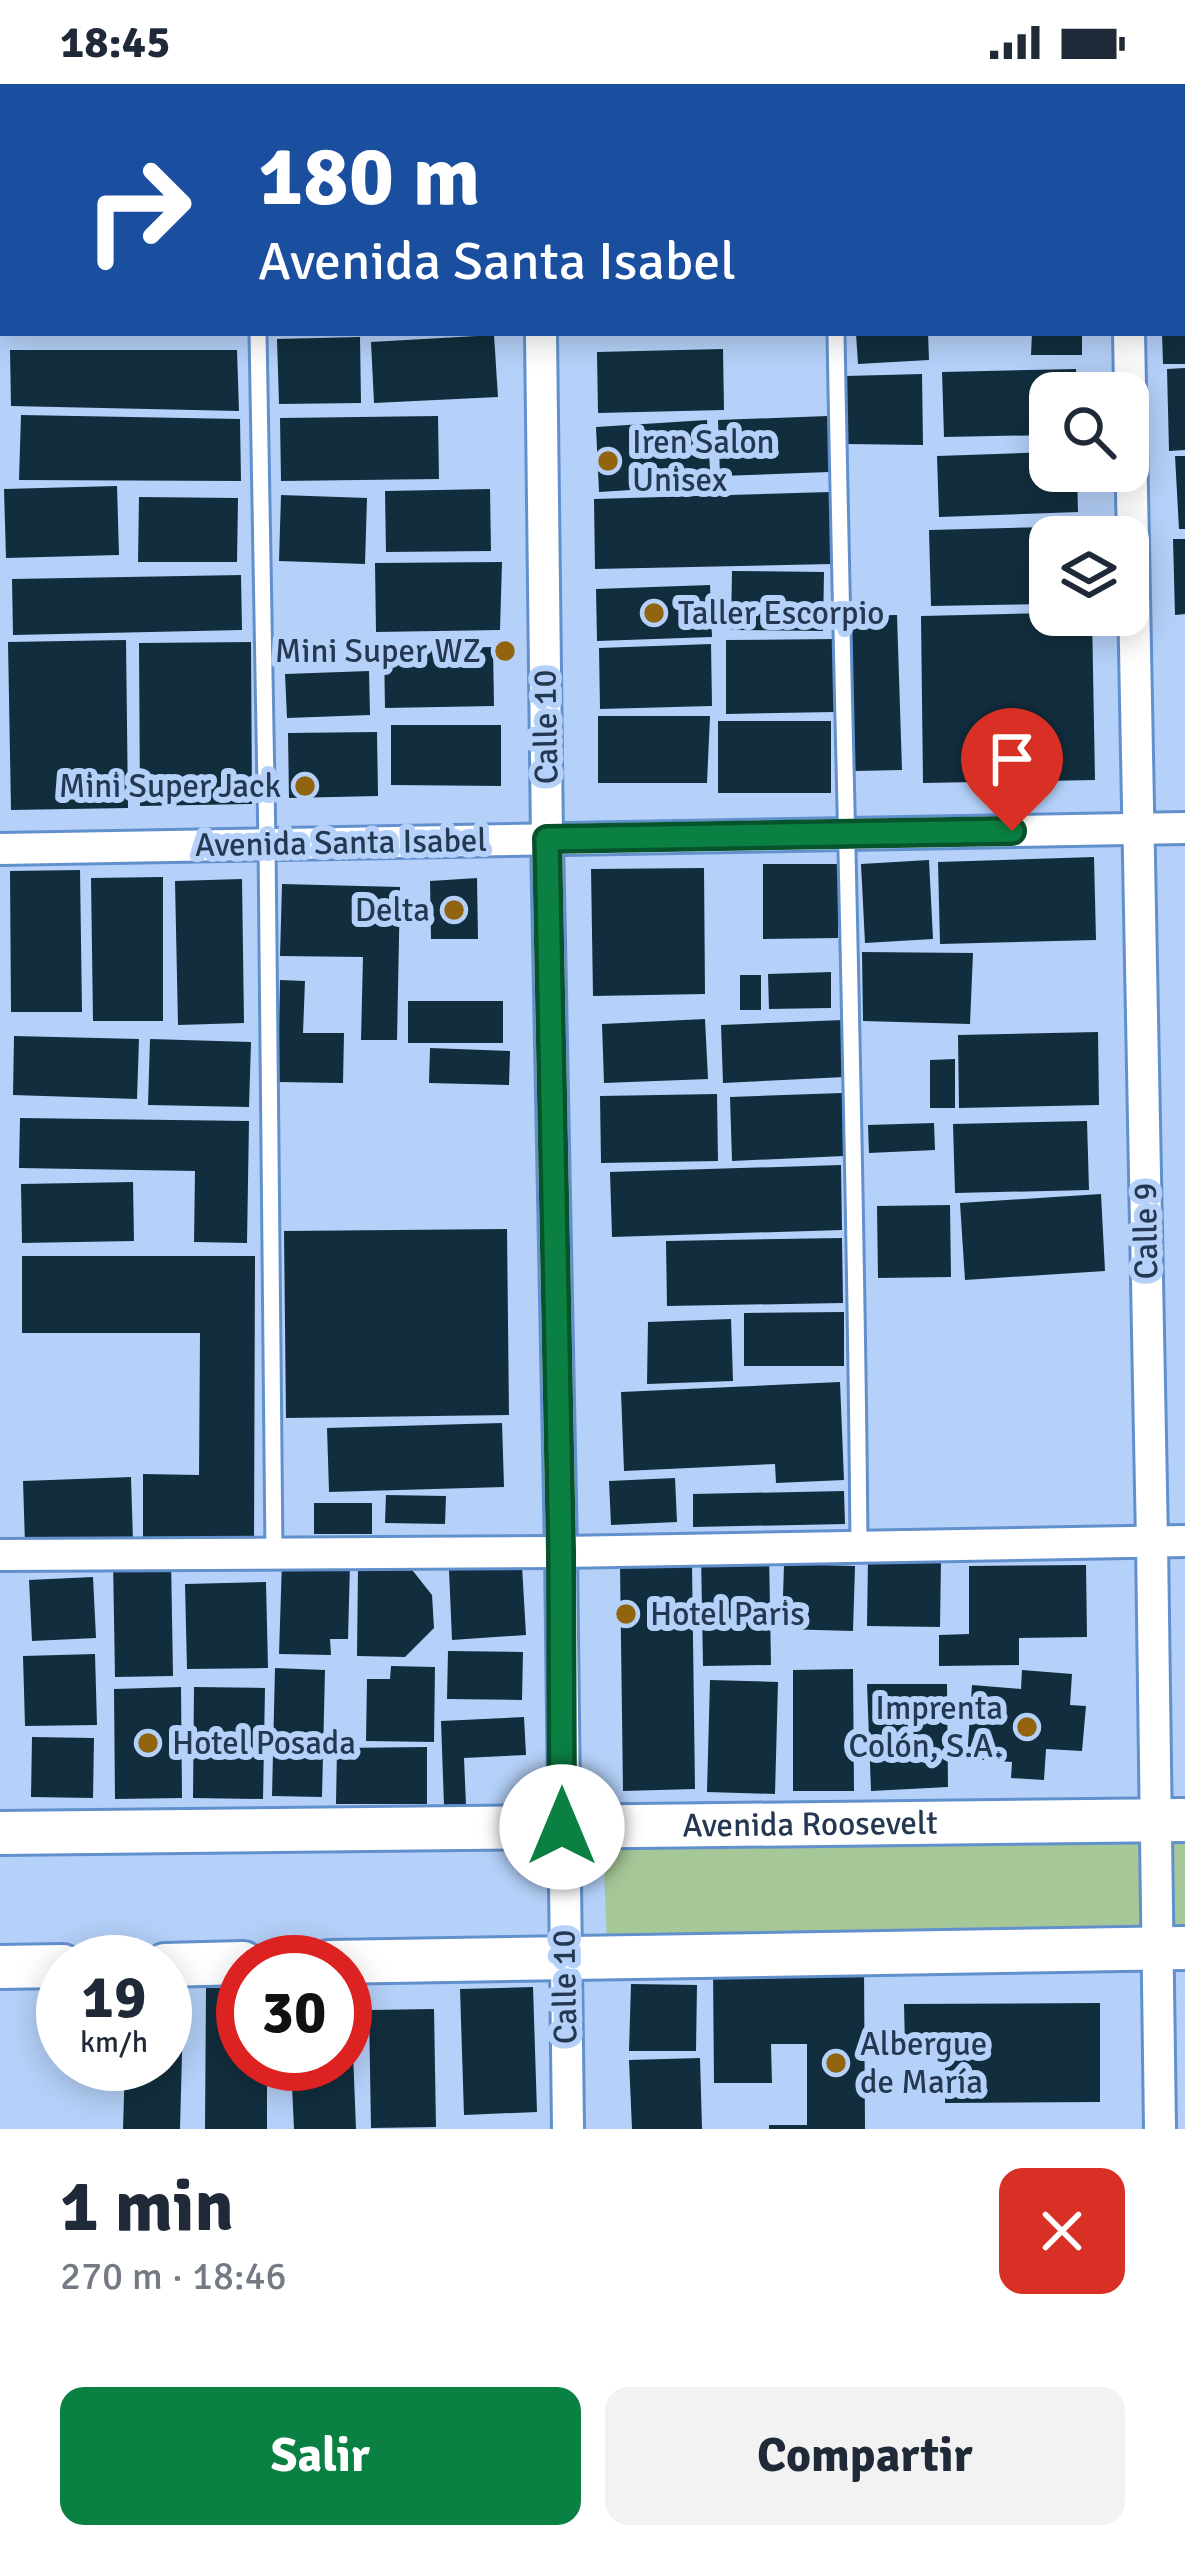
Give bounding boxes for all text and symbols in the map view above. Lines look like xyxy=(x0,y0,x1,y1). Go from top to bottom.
text: 18:45 xyxy=(60,15,170,70)
text: 180 m xyxy=(258,125,480,229)
icon: right xyxy=(60,132,216,288)
text: Avenida Santa Isabel xyxy=(258,228,736,295)
map controls xyxy=(1029,372,1149,636)
button: search xyxy=(1029,372,1149,492)
place label: Iren Salon Unisex xyxy=(632,422,775,501)
marker: Iren Salon Unisex xyxy=(595,448,621,474)
button: layers xyxy=(1029,516,1149,636)
place label: Taller Escorpio xyxy=(678,593,885,634)
marker: Taller Escorpio xyxy=(641,600,667,626)
place label: Mini Super WZ xyxy=(275,631,481,672)
marker: Mini Super WZ xyxy=(492,638,518,664)
street label: Calle 10 xyxy=(525,669,567,785)
pin xyxy=(961,708,1063,831)
icon: arrive xyxy=(979,726,1045,792)
place label: Mini Super Jack xyxy=(59,766,281,807)
marker: Mini Super Jack xyxy=(292,773,318,799)
street label: Avenida Santa Isabel xyxy=(195,820,487,866)
place label: Delta xyxy=(355,890,430,931)
marker: Delta xyxy=(441,897,467,923)
street label: Calle 9 xyxy=(1125,1182,1167,1280)
place label: Hotel Paris xyxy=(650,1594,805,1635)
marker: Hotel Paris xyxy=(613,1601,639,1627)
place label: Imprenta Colón, S.A. xyxy=(848,1688,1003,1767)
marker: Imprenta Colón, S.A. xyxy=(1014,1714,1040,1740)
place label: Hotel Posada xyxy=(172,1723,356,1764)
marker: Hotel Posada xyxy=(135,1730,161,1756)
position arrow xyxy=(499,1764,625,1890)
street label: Avenida Roosevelt xyxy=(682,1802,938,1846)
street label: Calle 10 xyxy=(544,1929,586,2045)
speed limit sign: 30 xyxy=(216,1935,372,2091)
text: 19 xyxy=(82,1961,146,2035)
text: km/h xyxy=(80,2024,148,2061)
place label: Albergue de María xyxy=(860,2024,987,2103)
marker: Albergue de María xyxy=(823,2050,849,2076)
text: 1 min xyxy=(60,2162,234,2251)
button: close xyxy=(999,2168,1125,2294)
text: 270 m · 18:46 xyxy=(60,2252,287,2300)
button: Salir xyxy=(60,2387,581,2525)
button: Compartir xyxy=(605,2387,1125,2525)

